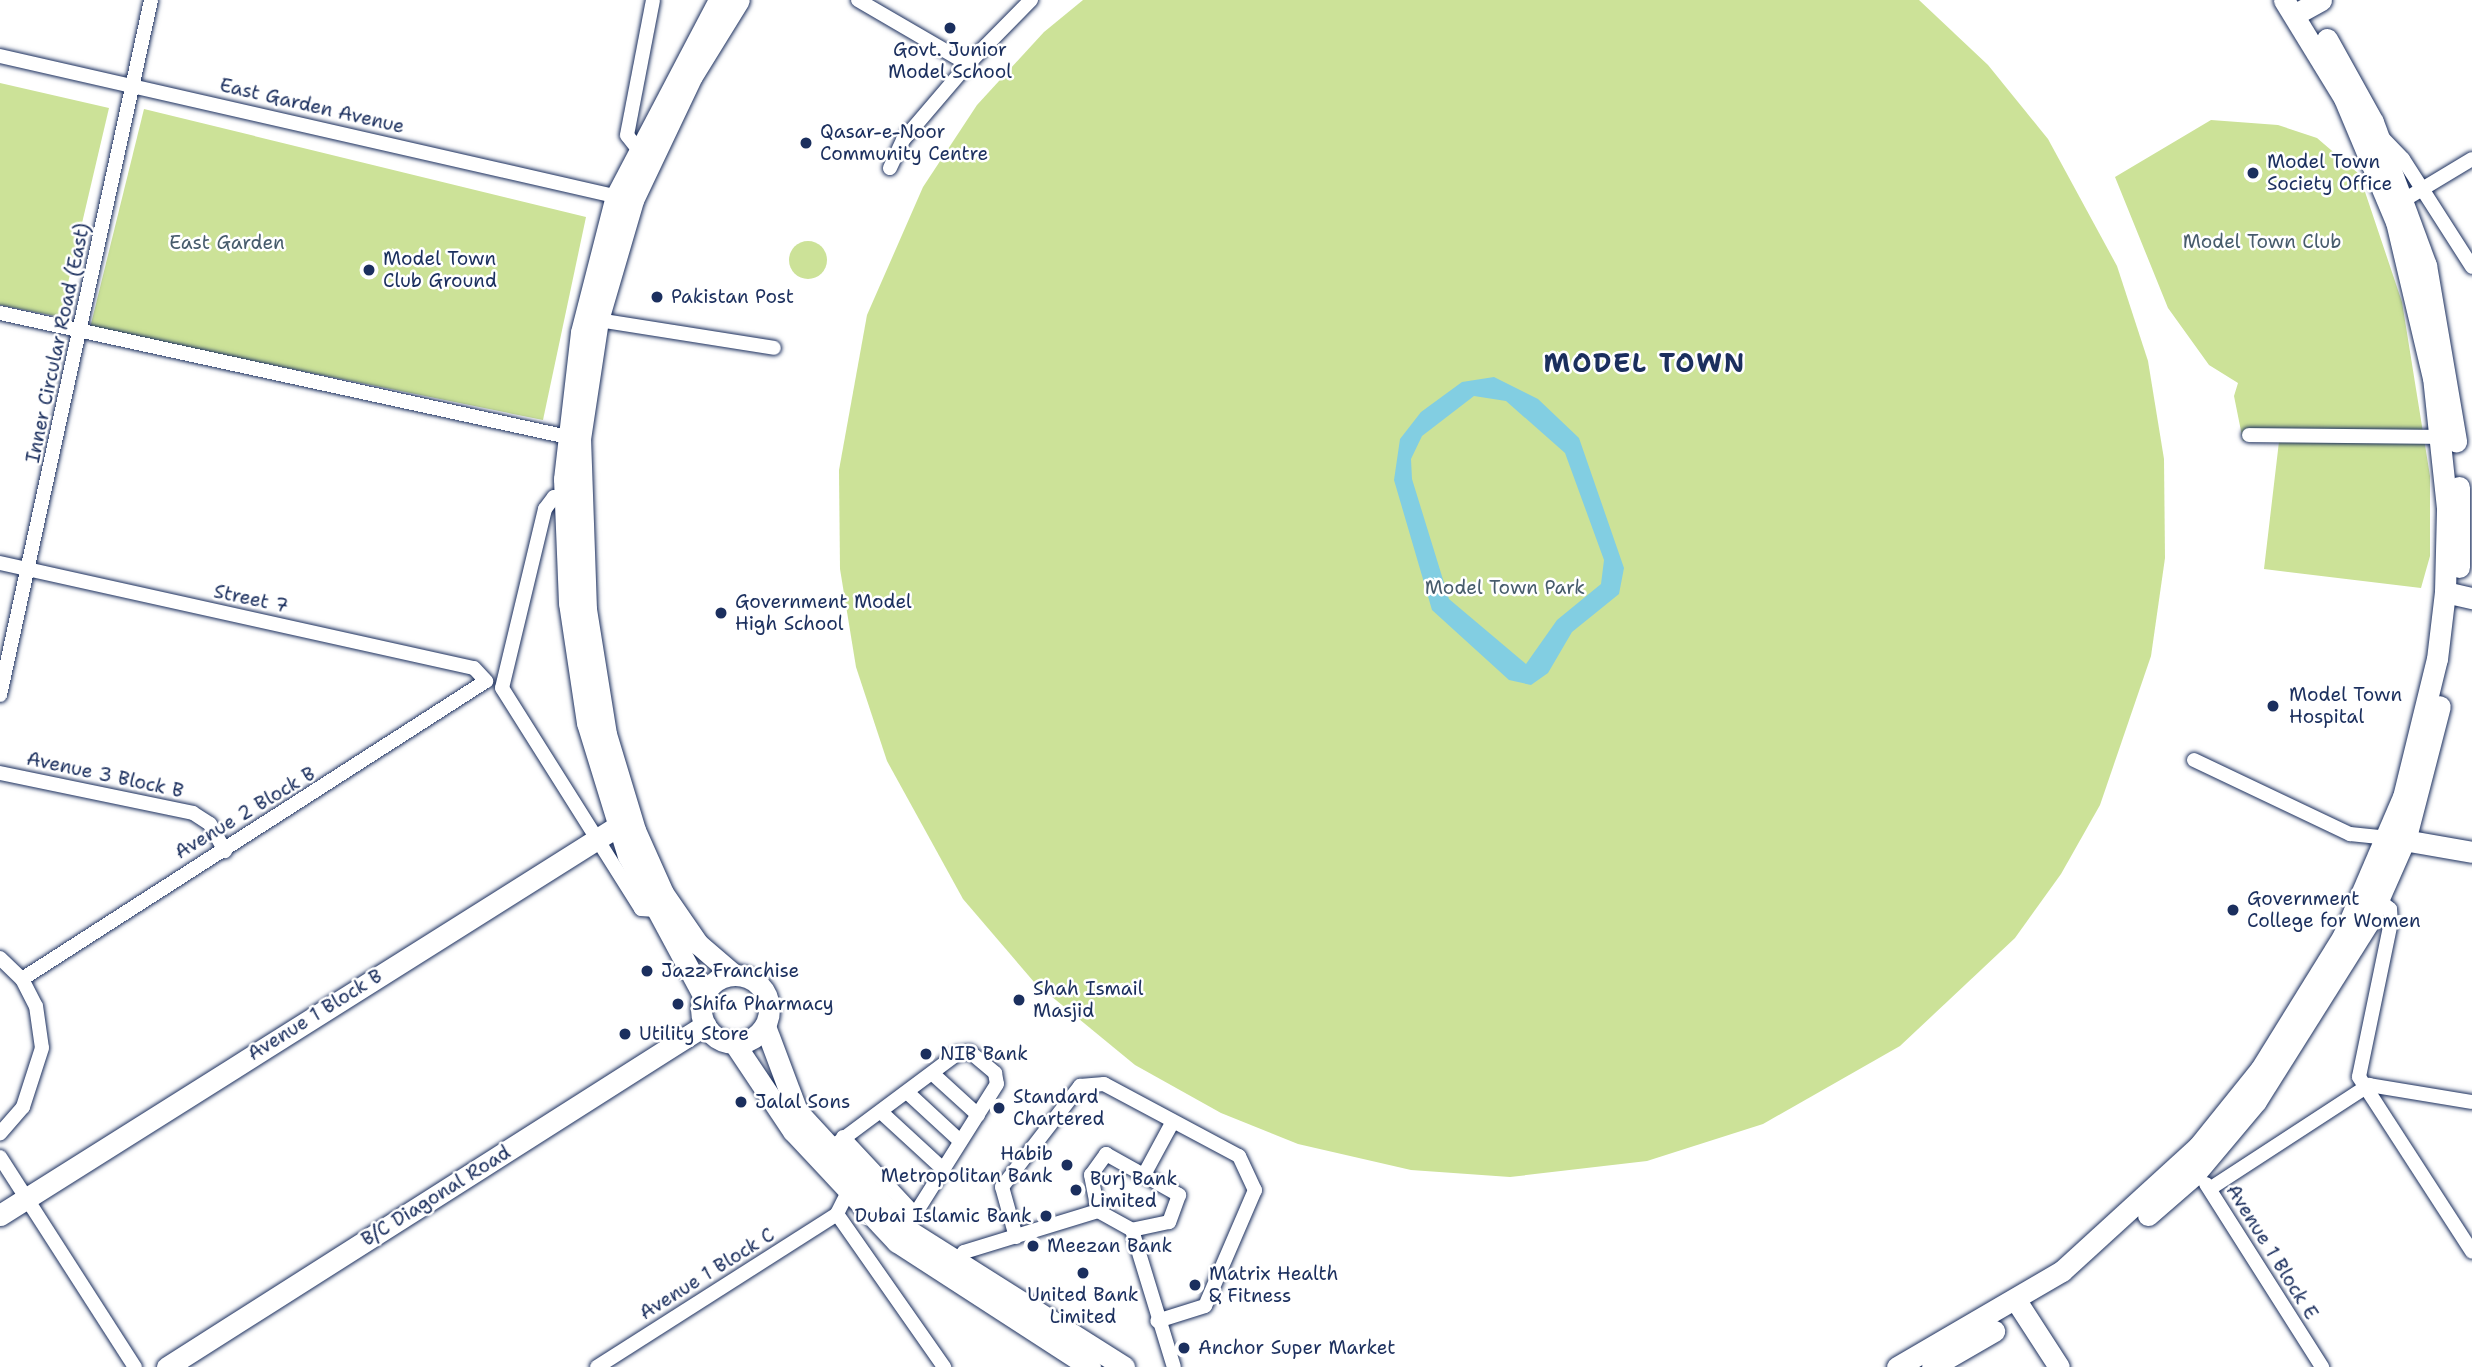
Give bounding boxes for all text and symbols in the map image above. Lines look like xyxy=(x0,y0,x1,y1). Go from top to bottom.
marker: Govt. Junior Model School xyxy=(942,20,958,36)
place label: Govt. Junior Model School xyxy=(888,39,1012,83)
street label: East Garden Avenue xyxy=(217,74,407,138)
place label: Qasar-e-Noor Community Centre xyxy=(820,121,988,165)
marker: Qasar-e-Noor Community Centre xyxy=(798,135,814,151)
place label: Model Town Society Office xyxy=(2267,151,2392,195)
marker: Model Town Society Office xyxy=(2245,165,2261,181)
street label: Inner Circular Road (East) xyxy=(21,221,95,465)
park label: Model Town Club xyxy=(2183,231,2341,253)
park label: East Garden xyxy=(169,232,285,254)
place label: Model Town Club Ground xyxy=(383,248,497,292)
marker: Model Town Club Ground xyxy=(361,262,377,278)
place label: Pakistan Post xyxy=(671,286,794,308)
marker: Pakistan Post xyxy=(649,289,665,305)
district label: MODEL TOWN xyxy=(1545,347,1745,379)
park label: Model Town Park xyxy=(1425,577,1585,599)
street label: Street 7 xyxy=(212,580,290,618)
place label: Government Model High School xyxy=(735,591,912,635)
marker: Government Model High School xyxy=(713,605,729,621)
place label: Model Town Hospital xyxy=(2289,684,2402,728)
marker: Model Town Hospital xyxy=(2263,696,2283,716)
street label: Avenue 3 Block B xyxy=(25,747,185,803)
street label: Avenue 2 Block B xyxy=(171,762,319,864)
place label: Government College for Women xyxy=(2247,888,2421,932)
marker: Government College for Women xyxy=(2225,902,2241,918)
place label: Jazz Franchise xyxy=(661,960,799,982)
marker: Jazz Franchise xyxy=(639,963,655,979)
street label: Avenue 1 Block B xyxy=(244,964,386,1066)
place label: Shah Ismail Masjid xyxy=(1033,978,1144,1022)
marker: Shah Ismail Masjid xyxy=(1011,992,1027,1008)
place label: Shifa Pharmacy xyxy=(692,993,834,1015)
marker: Shifa Pharmacy xyxy=(670,996,686,1012)
place label: Utility Store xyxy=(639,1023,749,1045)
marker: Utility Store xyxy=(617,1026,633,1042)
place label: NIB Bank xyxy=(940,1043,1028,1065)
marker: NIB Bank xyxy=(918,1046,934,1062)
place label: Standard Chartered xyxy=(1013,1086,1105,1130)
place label: Jalal Sons xyxy=(755,1091,850,1113)
marker: Jalal Sons xyxy=(733,1094,749,1110)
marker: Standard Chartered xyxy=(991,1100,1007,1116)
street label: B/C Diagonal Road xyxy=(357,1141,515,1251)
place label: Habib Metropolitan Bank xyxy=(881,1143,1053,1187)
marker: Habib Metropolitan Bank xyxy=(1059,1157,1075,1173)
place label: Burj Bank Limited xyxy=(1090,1168,1177,1212)
street label: Avenue 1 Block E xyxy=(2221,1180,2323,1324)
marker: Burj Bank Limited xyxy=(1068,1182,1084,1198)
place label: Dubai Islamic Bank xyxy=(854,1205,1032,1227)
marker: Dubai Islamic Bank xyxy=(1038,1208,1054,1224)
street label: Avenue 1 Block C xyxy=(635,1223,779,1325)
place label: Meezan Bank xyxy=(1047,1235,1172,1257)
marker: Meezan Bank xyxy=(1025,1238,1041,1254)
place label: Matrix Health & Fitness xyxy=(1209,1263,1338,1307)
marker: United Bank Limited xyxy=(1075,1265,1091,1281)
marker: Matrix Health & Fitness xyxy=(1187,1277,1203,1293)
place label: United Bank Limited xyxy=(1027,1284,1139,1328)
place label: Anchor Super Market xyxy=(1198,1337,1396,1359)
marker: Anchor Super Market xyxy=(1176,1340,1192,1356)

